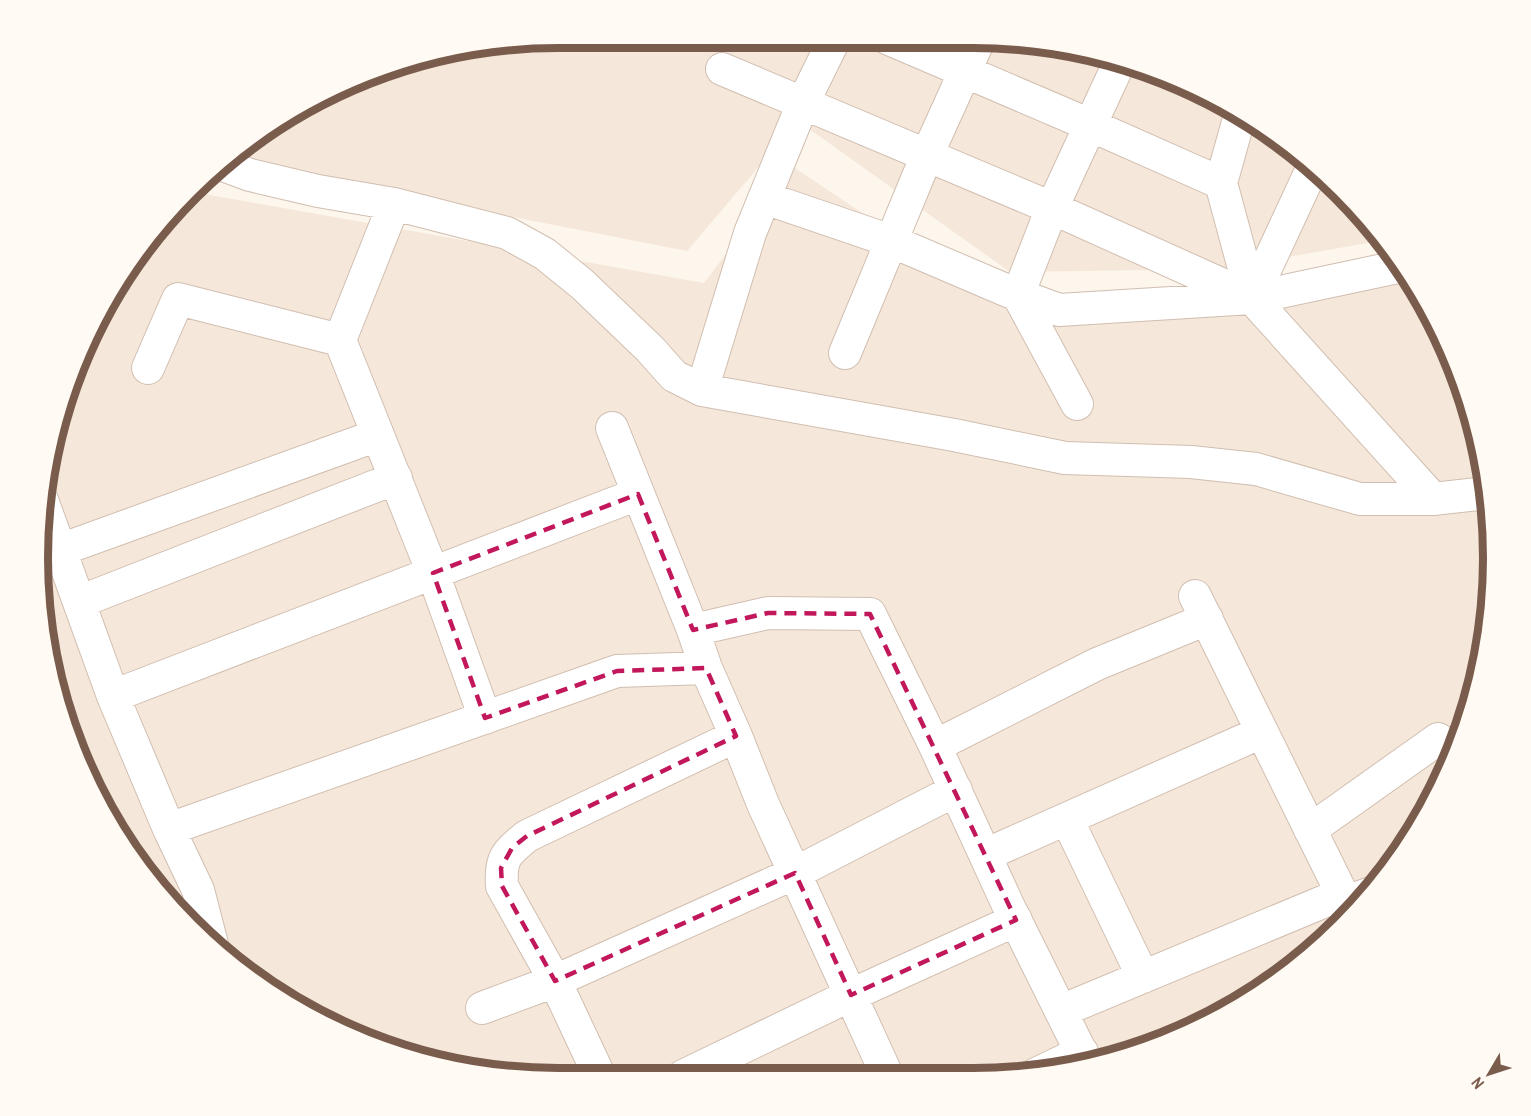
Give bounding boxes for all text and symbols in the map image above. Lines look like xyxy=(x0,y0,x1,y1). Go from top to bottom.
north arrow xyxy=(1459,1044,1519,1104)
text: N xyxy=(1466,1073,1489,1094)

